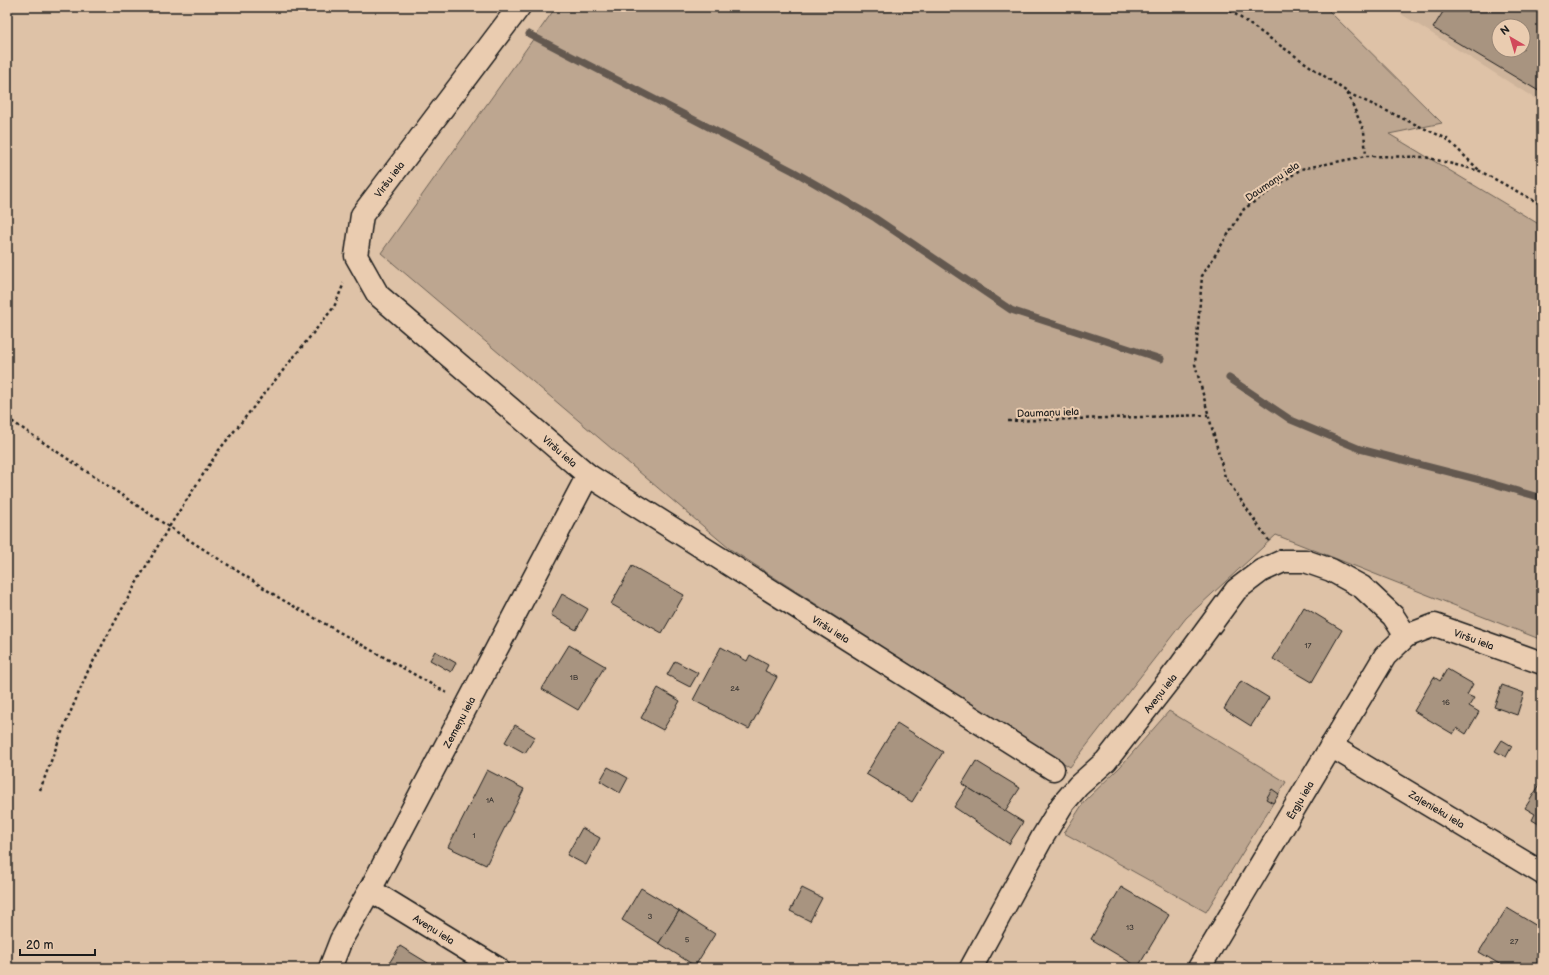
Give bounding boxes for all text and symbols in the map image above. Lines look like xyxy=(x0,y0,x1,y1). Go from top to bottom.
north arrow xyxy=(1491,18,1531,58)
text: N xyxy=(1498,23,1512,38)
street label: Viršu iela xyxy=(372,159,407,200)
street label: Daumaņu iela xyxy=(1243,159,1302,204)
street label: Daumaņu iela xyxy=(1017,406,1080,420)
street label: Viršu iela xyxy=(540,433,579,470)
street label: Viršu iela xyxy=(809,614,852,646)
street label: Viršu iela xyxy=(1452,627,1496,653)
house number: 17 xyxy=(1304,641,1312,650)
street label: Aveņu iela xyxy=(1142,671,1180,716)
house number: 1B xyxy=(570,673,579,682)
house number: 24 xyxy=(730,684,740,693)
street label: Zemeņu iela xyxy=(441,695,479,751)
house number: 16 xyxy=(1442,698,1450,707)
street label: Ērgļu iela xyxy=(1285,779,1317,822)
street label: Zaļenieku iela xyxy=(1406,788,1467,831)
house number: 1A xyxy=(486,796,494,805)
house number: 1 xyxy=(472,831,476,840)
street label: Aveņu iela xyxy=(411,912,457,947)
house number: 3 xyxy=(648,912,653,921)
house number: 13 xyxy=(1126,923,1134,932)
scale bar xyxy=(20,931,95,957)
house number: 5 xyxy=(685,935,690,944)
house number: 27 xyxy=(1510,937,1518,946)
text: 20 m xyxy=(26,938,53,953)

